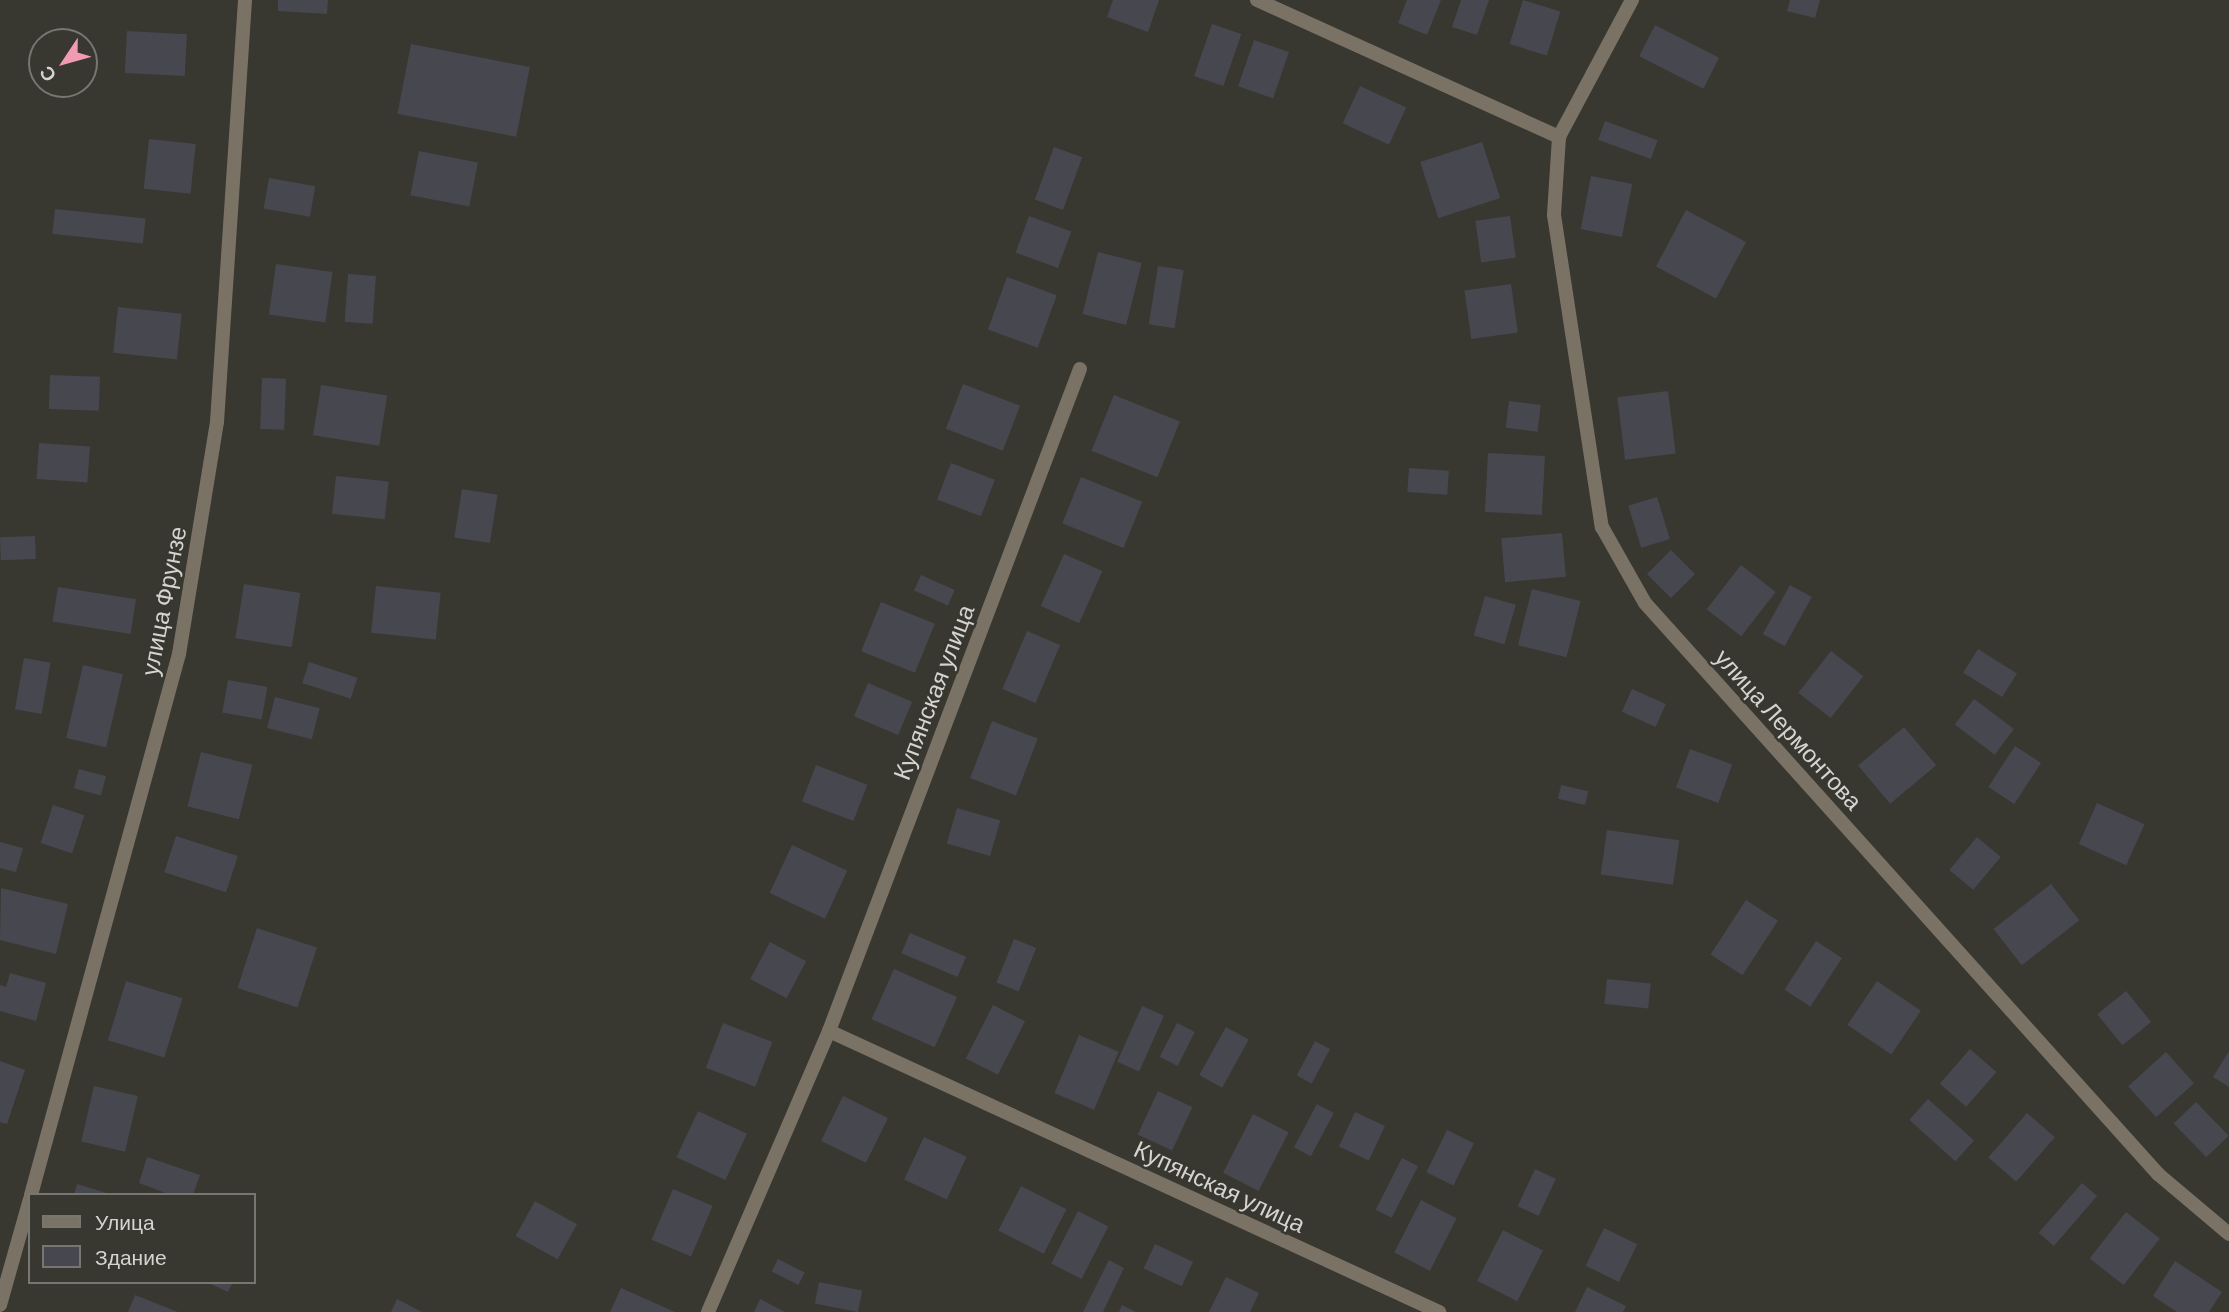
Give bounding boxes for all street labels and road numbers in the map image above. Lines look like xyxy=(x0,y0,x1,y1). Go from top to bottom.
street label: улица Фрунзе xyxy=(134,524,192,678)
street label: Купянская улица xyxy=(886,600,980,784)
street label: улица Лермонтова xyxy=(1709,643,1869,815)
street label: Купянская улица xyxy=(1130,1134,1310,1238)

